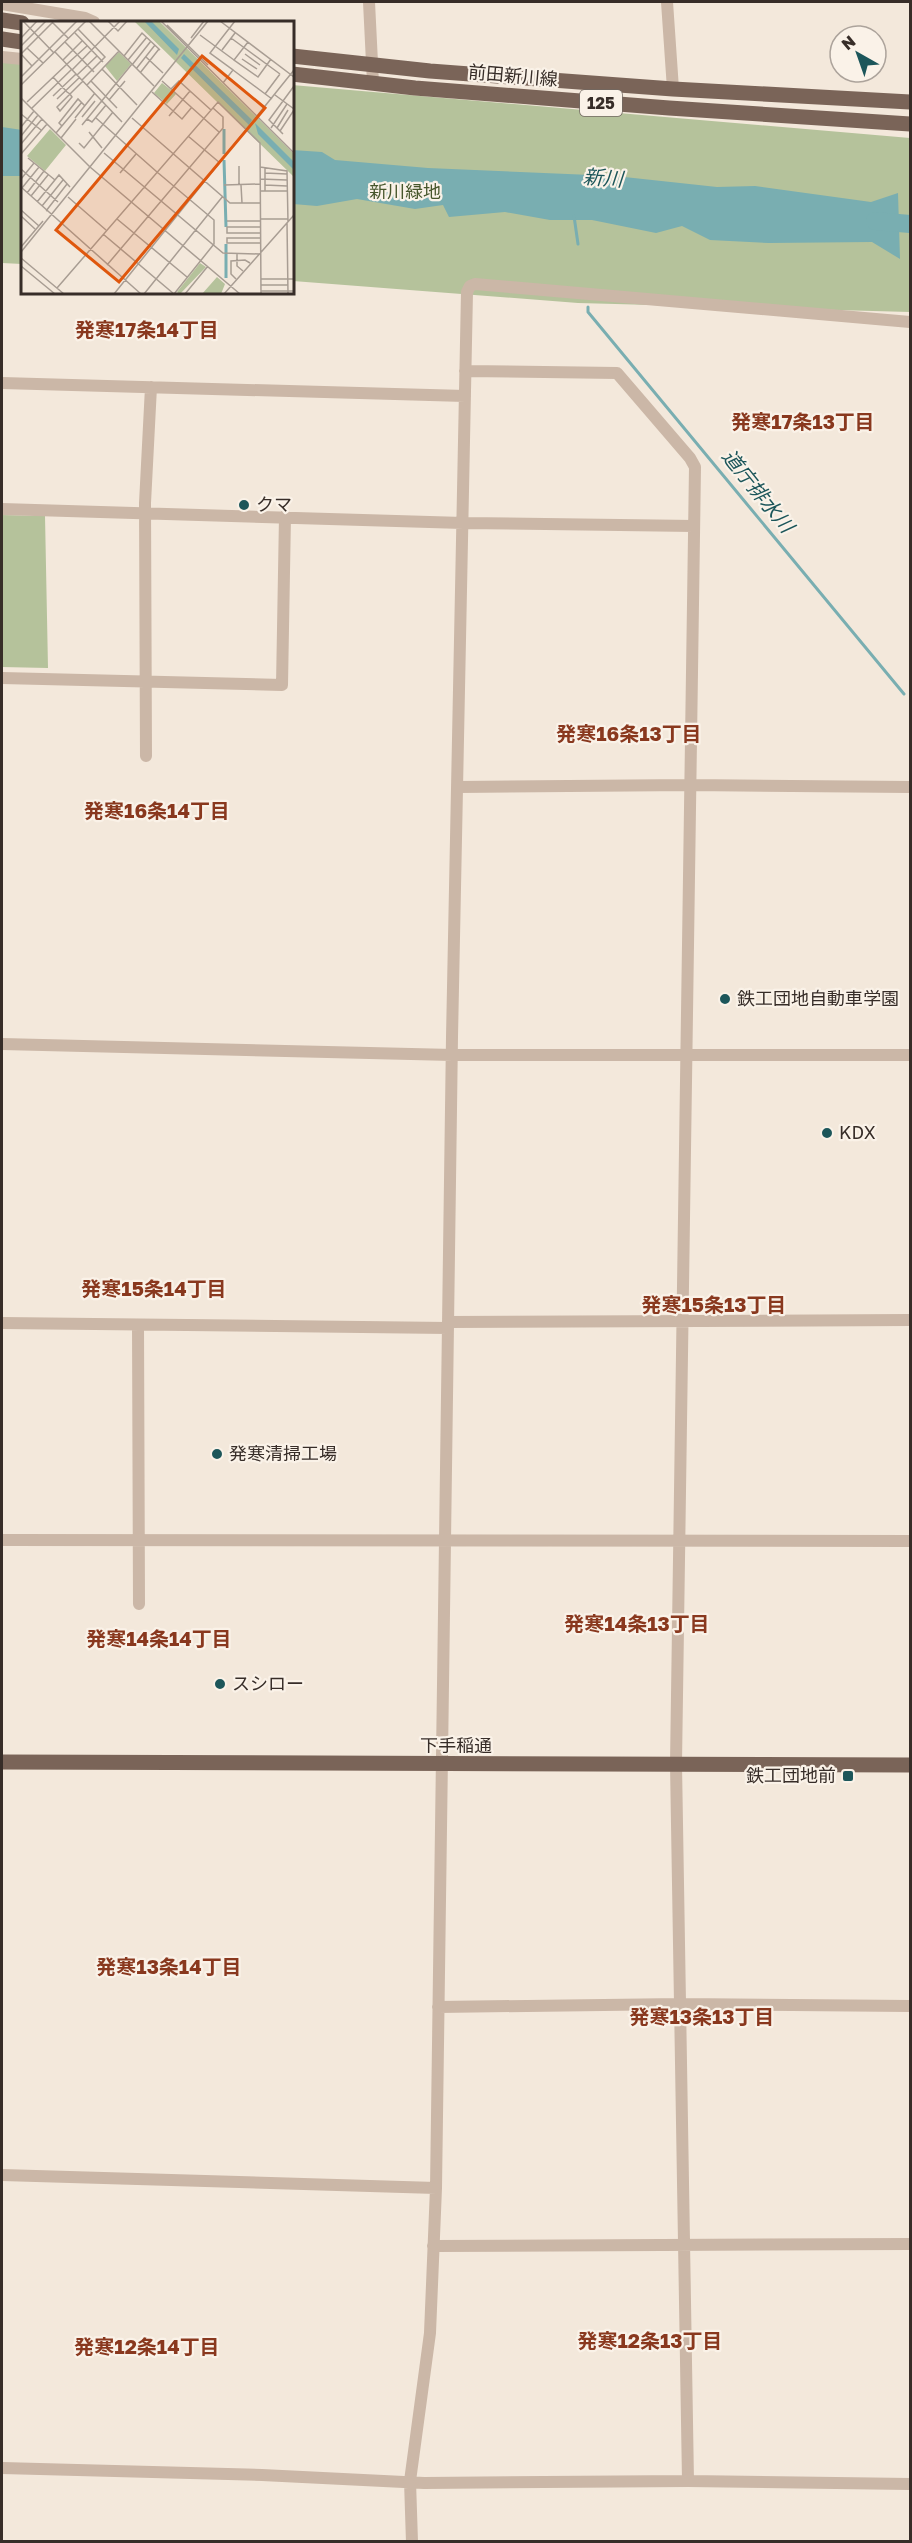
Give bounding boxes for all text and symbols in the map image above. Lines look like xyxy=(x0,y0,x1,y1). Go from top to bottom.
inset map xyxy=(21,21,294,294)
north arrow xyxy=(828,24,888,84)
text: N xyxy=(837,31,859,54)
street label: 前田新川線 xyxy=(467,60,559,90)
road number: 125 xyxy=(580,90,622,116)
water label: 新川 xyxy=(582,164,626,191)
park label: 新川緑地 xyxy=(369,180,441,202)
district label: 発寒17条14丁目 xyxy=(75,317,219,341)
district label: 発寒17条13丁目 xyxy=(731,409,875,433)
water label: 道庁排水川 xyxy=(718,444,801,538)
place label: クマ xyxy=(256,493,292,515)
marker: クマ xyxy=(237,498,251,512)
district label: 発寒16条13丁目 xyxy=(556,721,702,745)
district label: 発寒16条14丁目 xyxy=(84,798,230,822)
place label: 鉄工団地自動車学園 xyxy=(737,987,899,1009)
marker: 鉄工団地自動車学園 xyxy=(718,992,732,1006)
place label: KDX xyxy=(839,1121,876,1143)
marker: KDX xyxy=(820,1126,834,1140)
district label: 発寒15条14丁目 xyxy=(81,1276,227,1300)
district label: 発寒15条13丁目 xyxy=(642,1292,787,1316)
place label: 発寒清掃工場 xyxy=(229,1442,337,1464)
marker: 発寒清掃工場 xyxy=(210,1447,224,1461)
district label: 発寒14条13丁目 xyxy=(564,1611,710,1635)
district label: 発寒14条14丁目 xyxy=(86,1626,232,1650)
place label: スシロー xyxy=(232,1672,304,1694)
marker: スシロー xyxy=(213,1677,227,1691)
street label: 下手稲通 xyxy=(420,1734,492,1756)
place label: 鉄工団地前 xyxy=(746,1764,836,1786)
marker: 鉄工団地前 xyxy=(841,1769,855,1783)
district label: 発寒13条14丁目 xyxy=(96,1954,242,1978)
district label: 発寒13条13丁目 xyxy=(630,2004,775,2028)
district label: 発寒12条13丁目 xyxy=(578,2328,723,2352)
district label: 発寒12条14丁目 xyxy=(74,2334,220,2358)

